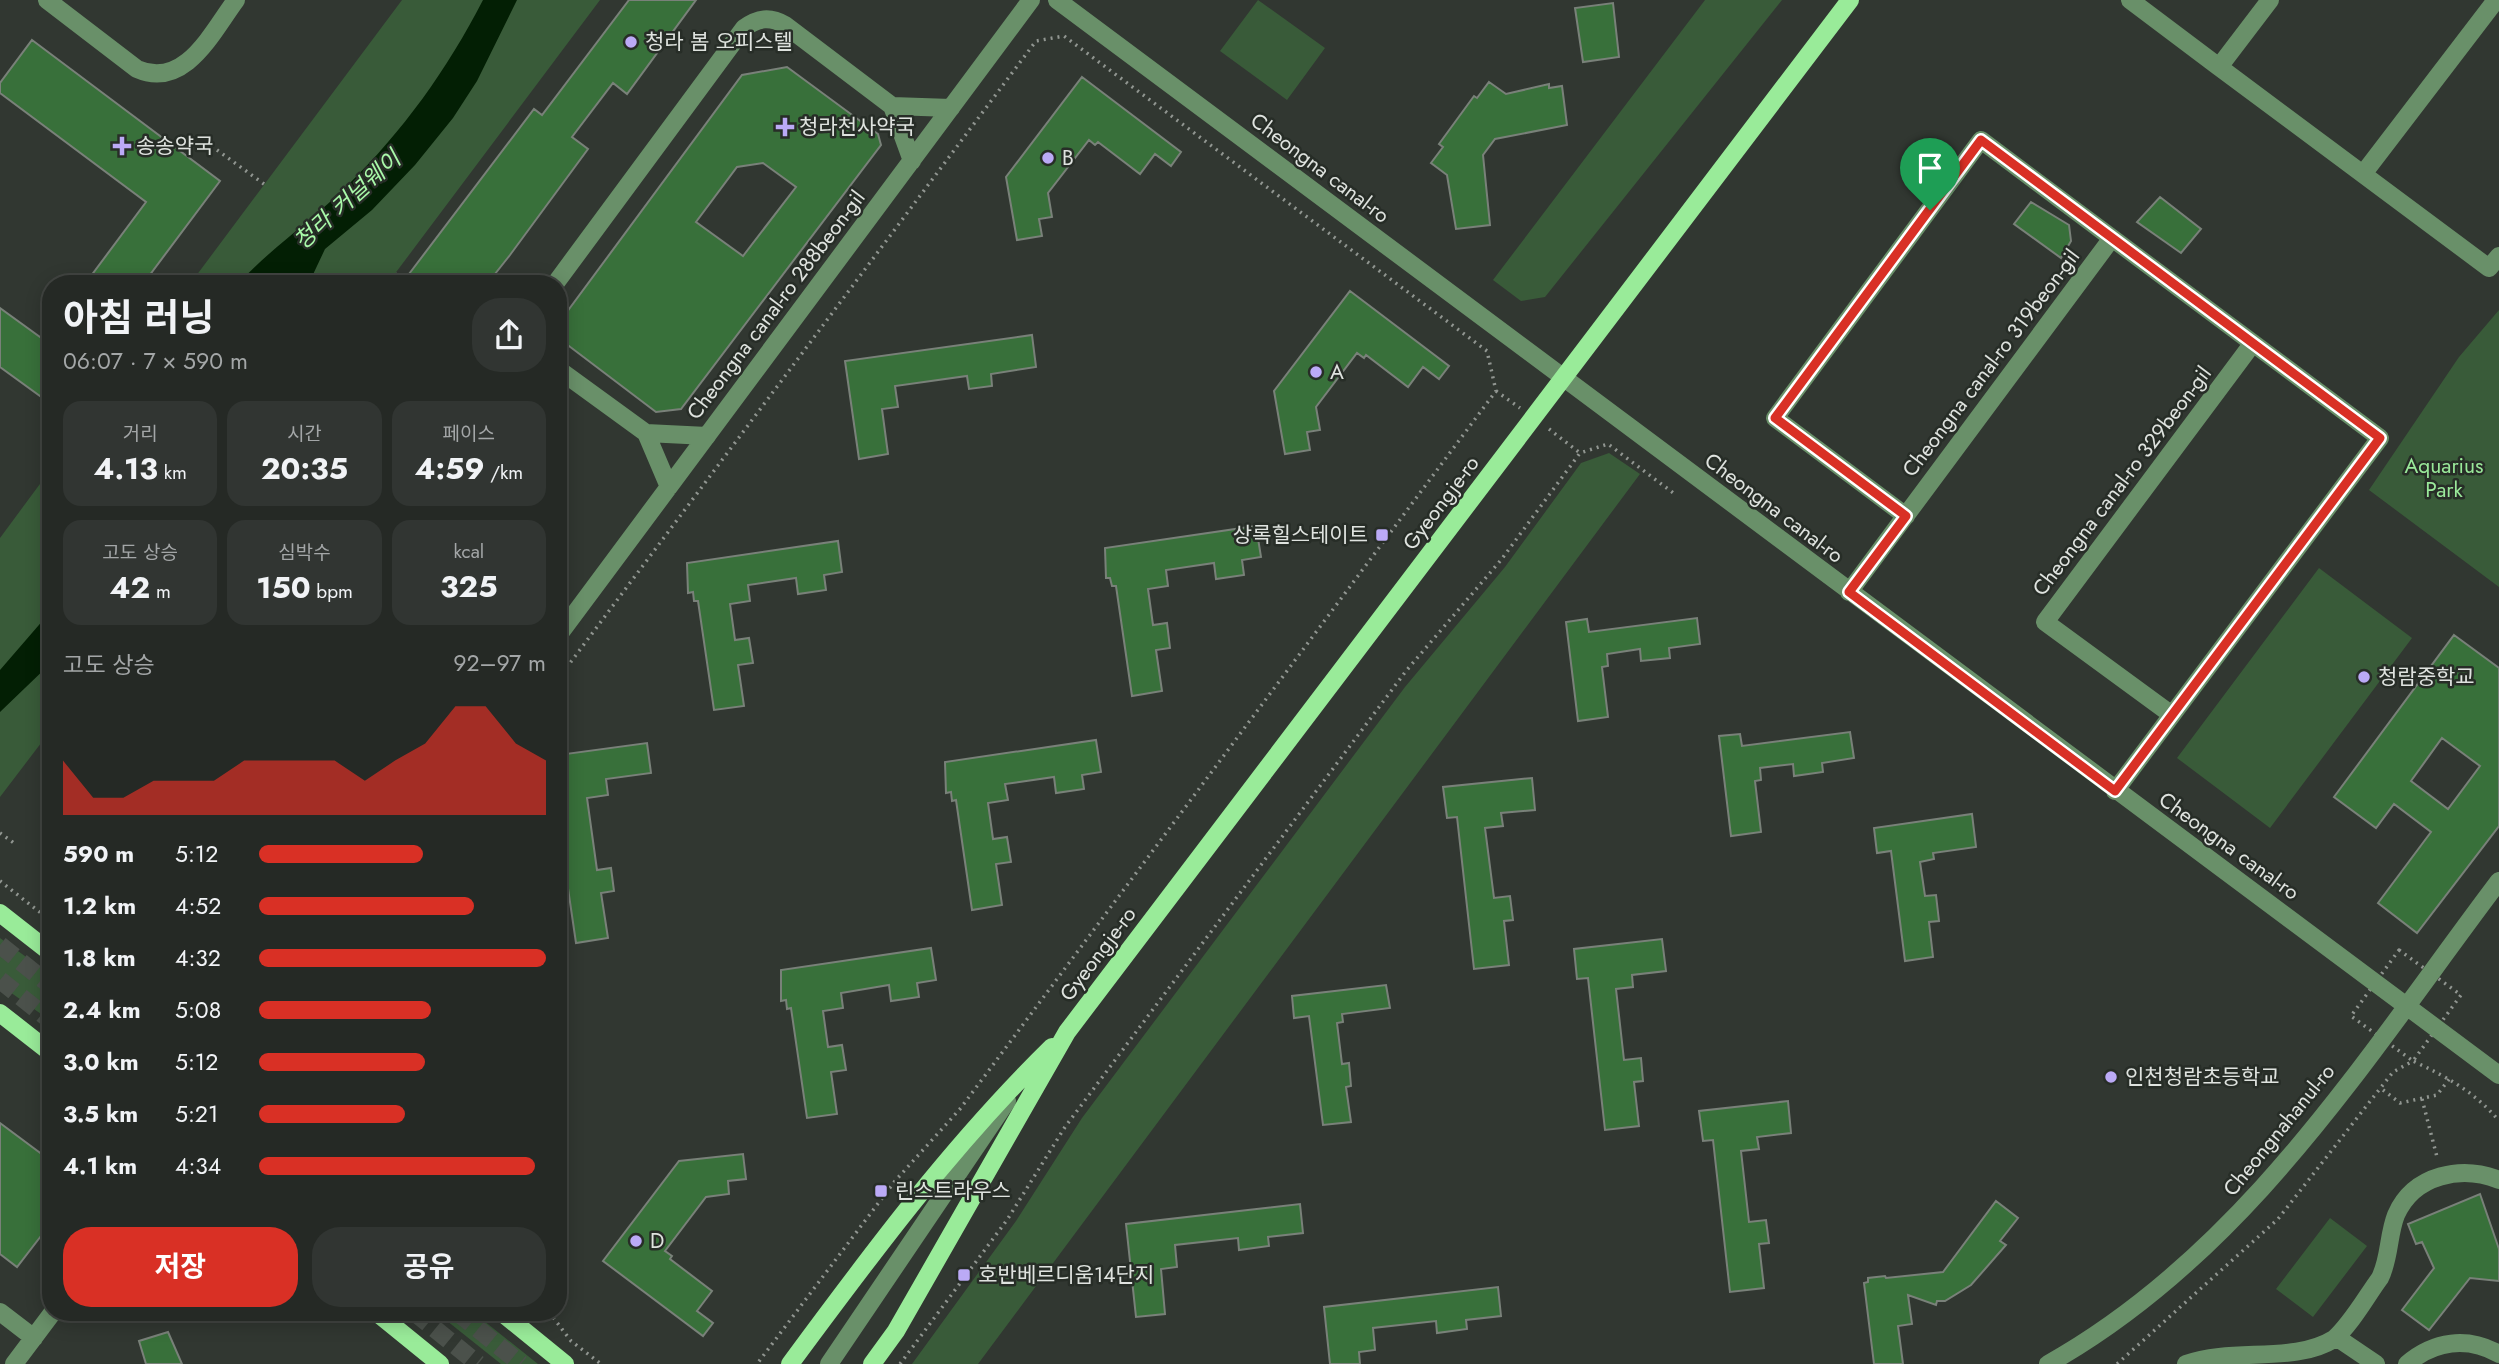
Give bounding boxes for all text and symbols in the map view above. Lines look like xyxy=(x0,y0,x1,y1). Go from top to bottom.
place label: 청라 봄 오피스텔 xyxy=(645,27,793,57)
marker: 청라 봄 오피스텔 xyxy=(623,34,639,50)
street label: Cheongna canal-ro xyxy=(1244,106,1396,230)
place label: 청라천사약국 xyxy=(799,112,915,142)
marker: 청라천사약국 xyxy=(777,119,793,135)
place label: 송송약국 xyxy=(136,131,213,161)
marker: 송송약국 xyxy=(114,138,130,154)
pin xyxy=(1900,138,1960,210)
water label: 청라 커널웨이 xyxy=(286,141,409,257)
place label: B xyxy=(1062,143,1074,173)
icon: arrive xyxy=(1911,149,1949,187)
marker: B xyxy=(1040,150,1056,166)
street label: Cheongna canal-ro 288beon-gil xyxy=(680,184,872,426)
street label: Cheongna canal-ro 319beon-gil xyxy=(1895,243,2087,483)
text: 아침 러닝 xyxy=(63,290,214,345)
button: share xyxy=(472,298,546,372)
text: 06:07 · 7 × 590 m xyxy=(63,344,248,378)
place label: A xyxy=(1330,357,1344,387)
street label: Cheongna canal-ro 329beon-gil xyxy=(2026,360,2218,602)
marker: A xyxy=(1308,364,1324,380)
text: 거리 xyxy=(123,420,158,447)
text: 시간 xyxy=(287,420,322,447)
text: 페이스 xyxy=(443,420,495,447)
street label: Cheongna canal-ro xyxy=(1698,446,1850,570)
text: 4.13 xyxy=(93,447,158,490)
text: 20:35 xyxy=(261,447,348,490)
text: 4:59 xyxy=(414,447,485,490)
street label: Gyeongje-ro xyxy=(1396,450,1486,556)
park label: Aquarius Park xyxy=(2404,451,2484,505)
text: km xyxy=(158,459,187,486)
text: /km xyxy=(485,459,523,486)
place label: 상록힐스테이트 xyxy=(1233,520,1368,550)
marker: 상록힐스테이트 xyxy=(1374,527,1390,543)
text: kcal xyxy=(453,538,484,565)
text: 고도 상승 xyxy=(102,539,178,566)
text: 심박수 xyxy=(278,539,331,566)
text: 325 xyxy=(440,565,498,608)
text: 42 xyxy=(110,566,150,609)
text: 150 xyxy=(256,566,311,609)
text: m xyxy=(150,578,171,605)
text: bpm xyxy=(311,578,353,605)
text: 92–97 m xyxy=(453,646,546,680)
text: 고도 상승 xyxy=(63,648,155,682)
place label: 청람중학교 xyxy=(2378,662,2475,692)
marker: 청람중학교 xyxy=(2356,669,2372,685)
street label: Cheongna canal-ro xyxy=(2153,785,2305,907)
text: 590 m xyxy=(63,837,134,871)
text: 5:12 xyxy=(175,837,218,871)
text: 1.2 km xyxy=(63,889,136,923)
text: 4:52 xyxy=(175,889,221,923)
street label: Gyeongje-ro xyxy=(1053,901,1143,1007)
text: 1.8 km xyxy=(63,941,136,975)
text: 4:32 xyxy=(175,941,221,975)
text: 2.4 km xyxy=(63,993,141,1027)
text: 5:08 xyxy=(175,993,221,1027)
text: 3.0 km xyxy=(63,1045,139,1079)
text: 5:12 xyxy=(175,1045,218,1079)
street label: Cheongnahanul-ro xyxy=(2216,1057,2342,1203)
place label: 인천청람초등학교 xyxy=(2125,1062,2280,1092)
marker: 인천청람초등학교 xyxy=(2103,1069,2119,1085)
text: 3.5 km xyxy=(63,1097,138,1131)
text: 5:21 xyxy=(175,1097,218,1131)
text: 4.1 km xyxy=(63,1149,137,1183)
text: 4:34 xyxy=(175,1149,221,1183)
place label: 린스트라우스 xyxy=(895,1176,1011,1206)
marker: 린스트라우스 xyxy=(873,1183,889,1199)
place label: D xyxy=(650,1226,664,1256)
button: 저장 xyxy=(63,1227,298,1307)
button: 공유 xyxy=(312,1227,546,1307)
marker: D xyxy=(628,1233,644,1249)
place label: 호반베르디움14단지 xyxy=(978,1260,1154,1290)
marker: 호반베르디움14단지 xyxy=(956,1267,972,1283)

